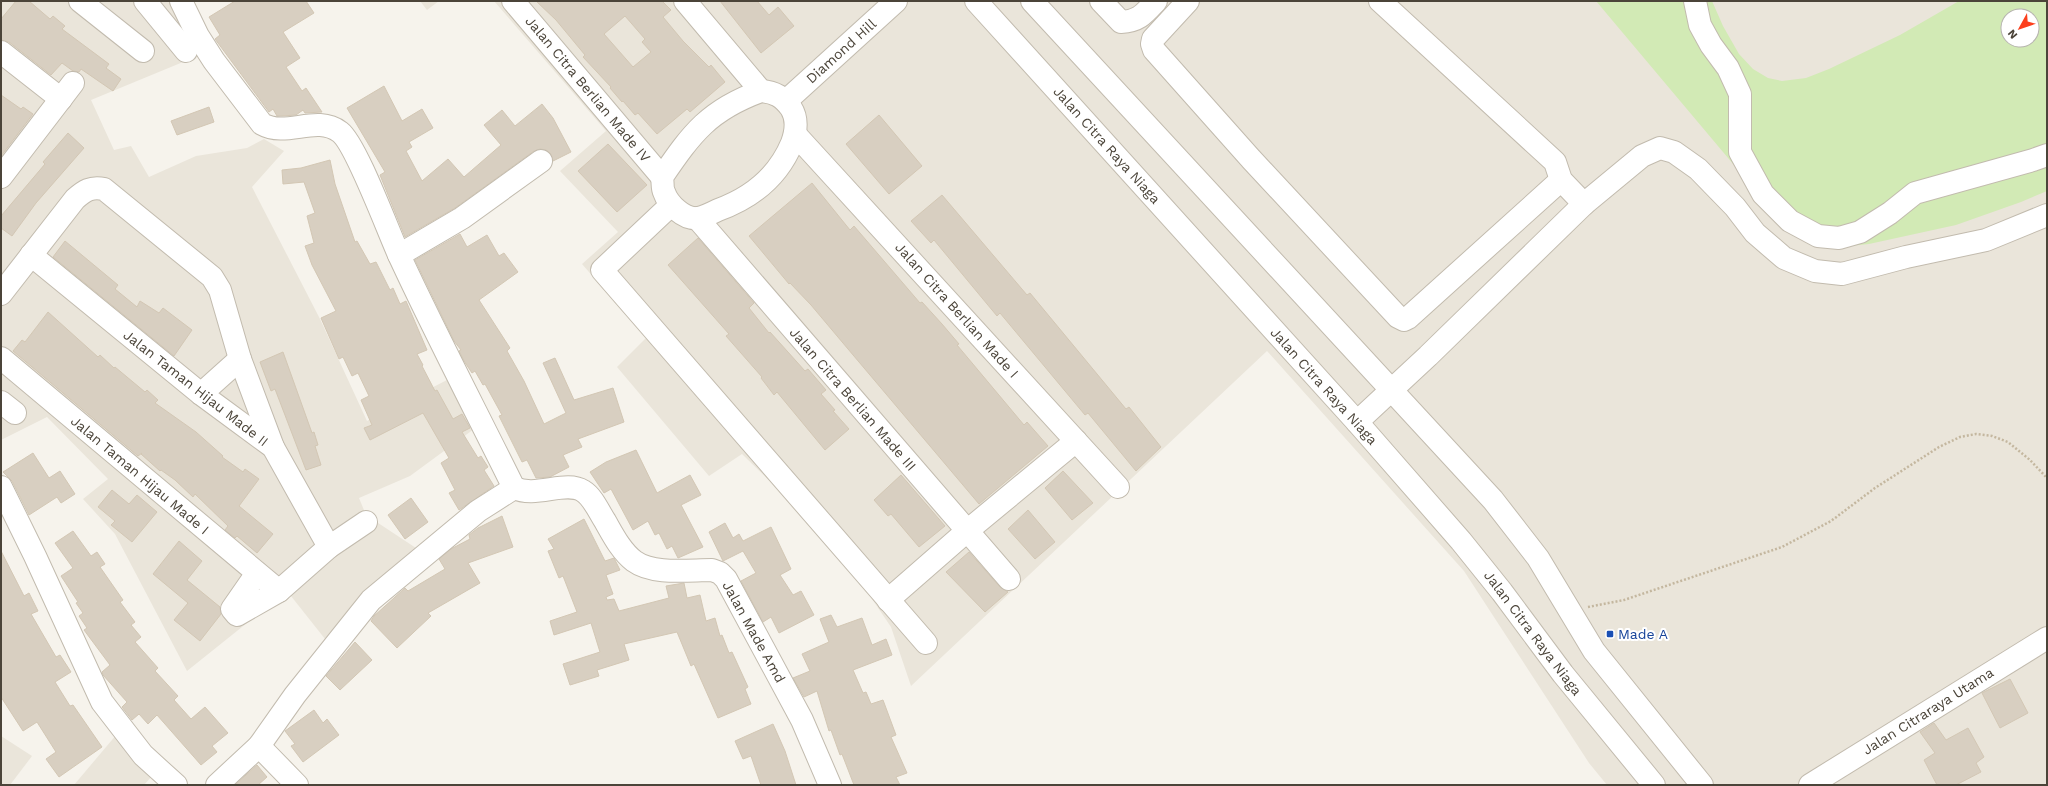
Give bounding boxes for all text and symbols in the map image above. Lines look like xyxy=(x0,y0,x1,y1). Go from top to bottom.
north arrow xyxy=(2000,8,2040,48)
street label: Jalan Citra Berlian Made IV xyxy=(522,13,654,165)
street label: Diamond Hill xyxy=(803,15,880,86)
text: N xyxy=(2005,27,2020,41)
street label: Jalan Citra Raya Niaga xyxy=(1050,83,1164,207)
street label: Jalan Citra Berlian Made I xyxy=(892,239,1022,381)
street label: Jalan Citra Berlian Made III xyxy=(786,324,920,474)
street label: Jalan Citra Raya Niaga xyxy=(1267,324,1381,448)
street label: Jalan Taman Hijau Made II xyxy=(120,326,272,450)
street label: Jalan Taman Hijau Made I xyxy=(68,413,212,537)
street label: Jalan Citra Raya Niaga xyxy=(1481,568,1585,699)
street label: Jalan Made Amd xyxy=(719,578,789,686)
place label: Made A xyxy=(1618,626,1668,642)
marker: Made A xyxy=(1605,629,1615,639)
street label: Jalan Citraraya Utama xyxy=(1860,664,1996,758)

